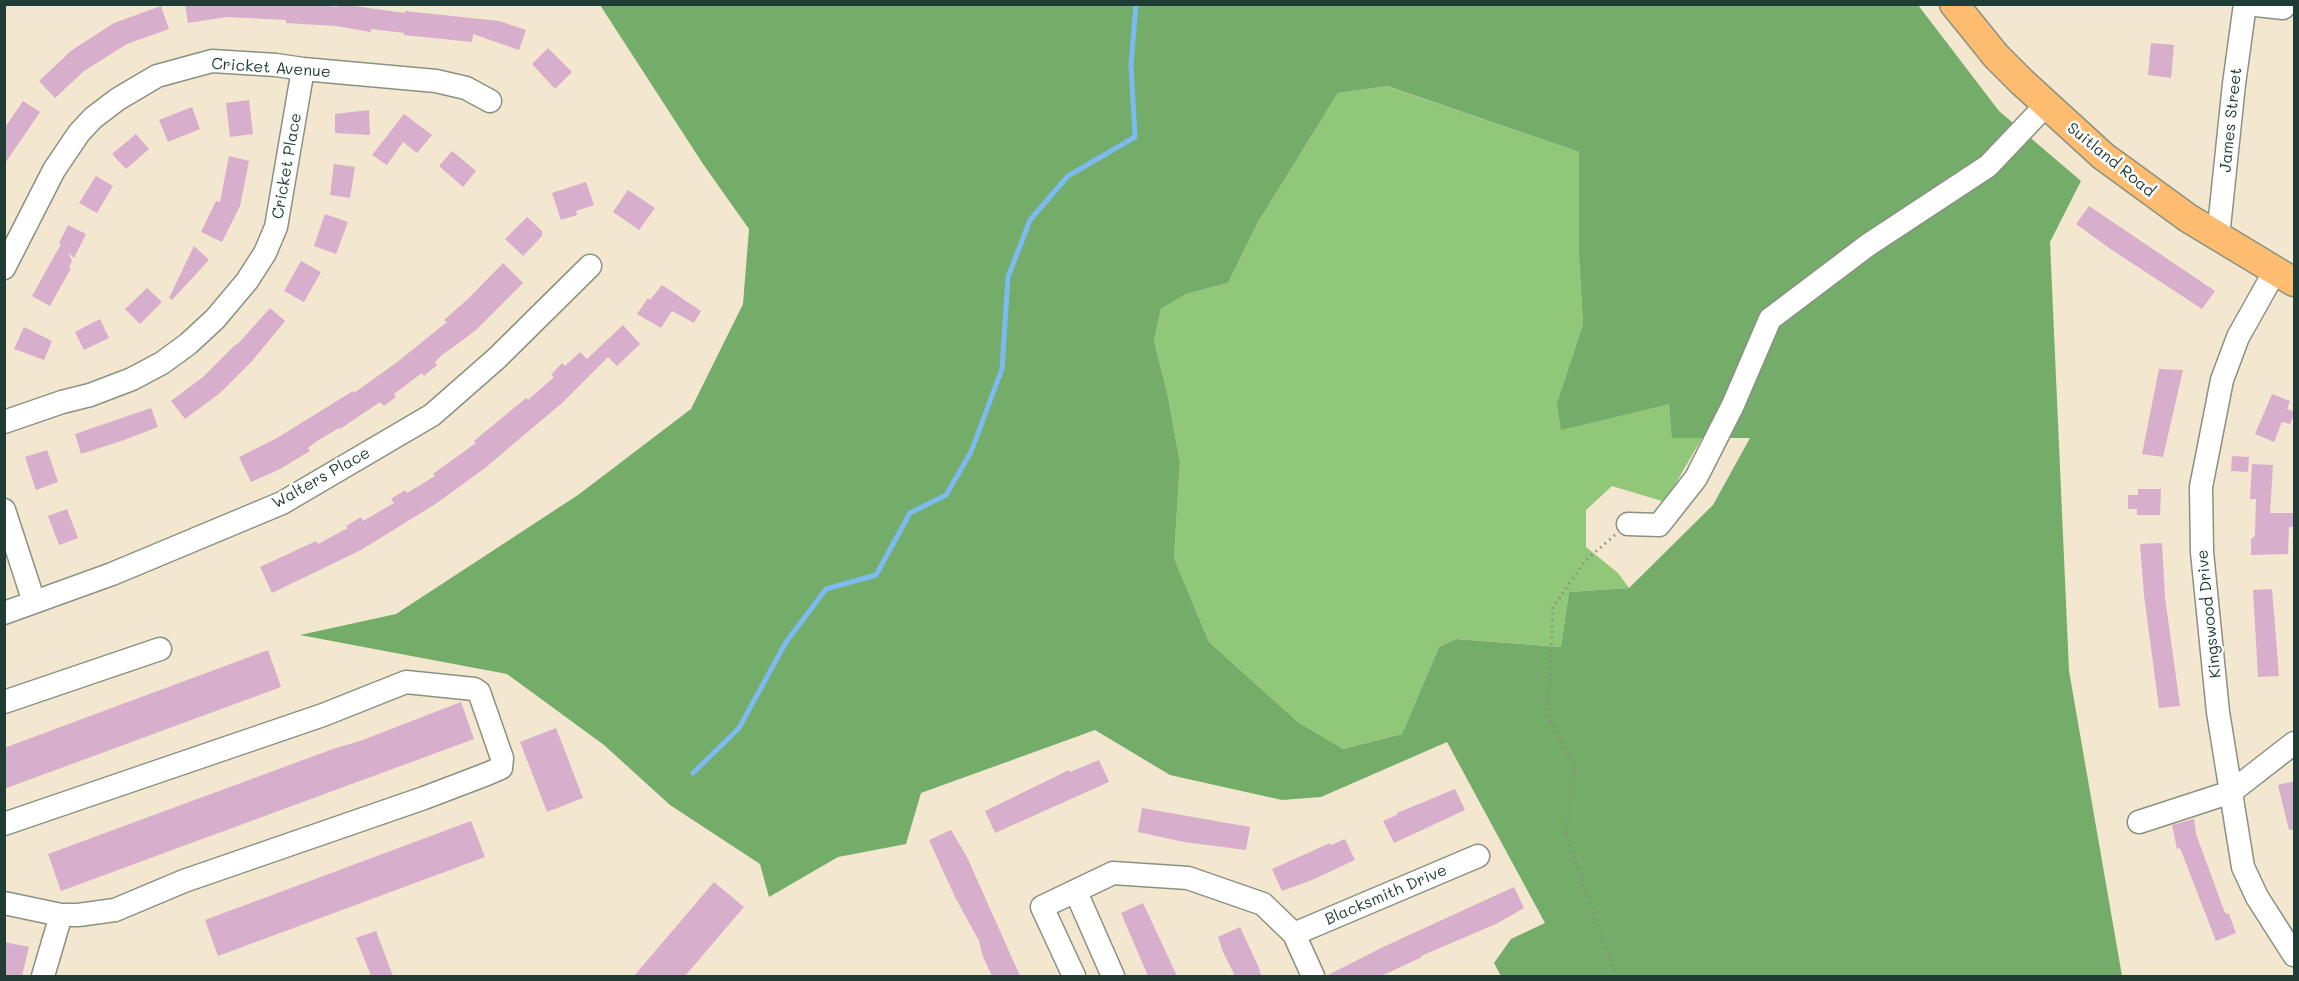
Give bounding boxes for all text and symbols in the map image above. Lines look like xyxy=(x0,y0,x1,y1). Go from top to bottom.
street label: Cricket Avenue xyxy=(211,54,331,82)
street label: James Street xyxy=(2216,67,2246,173)
street label: Cricket Place xyxy=(268,111,306,221)
street label: Suitland Road xyxy=(2063,119,2159,201)
street label: Walters Place xyxy=(269,443,373,513)
street label: Kingswood Drive xyxy=(2193,549,2225,679)
street label: Blacksmith Drive xyxy=(1322,861,1450,929)

